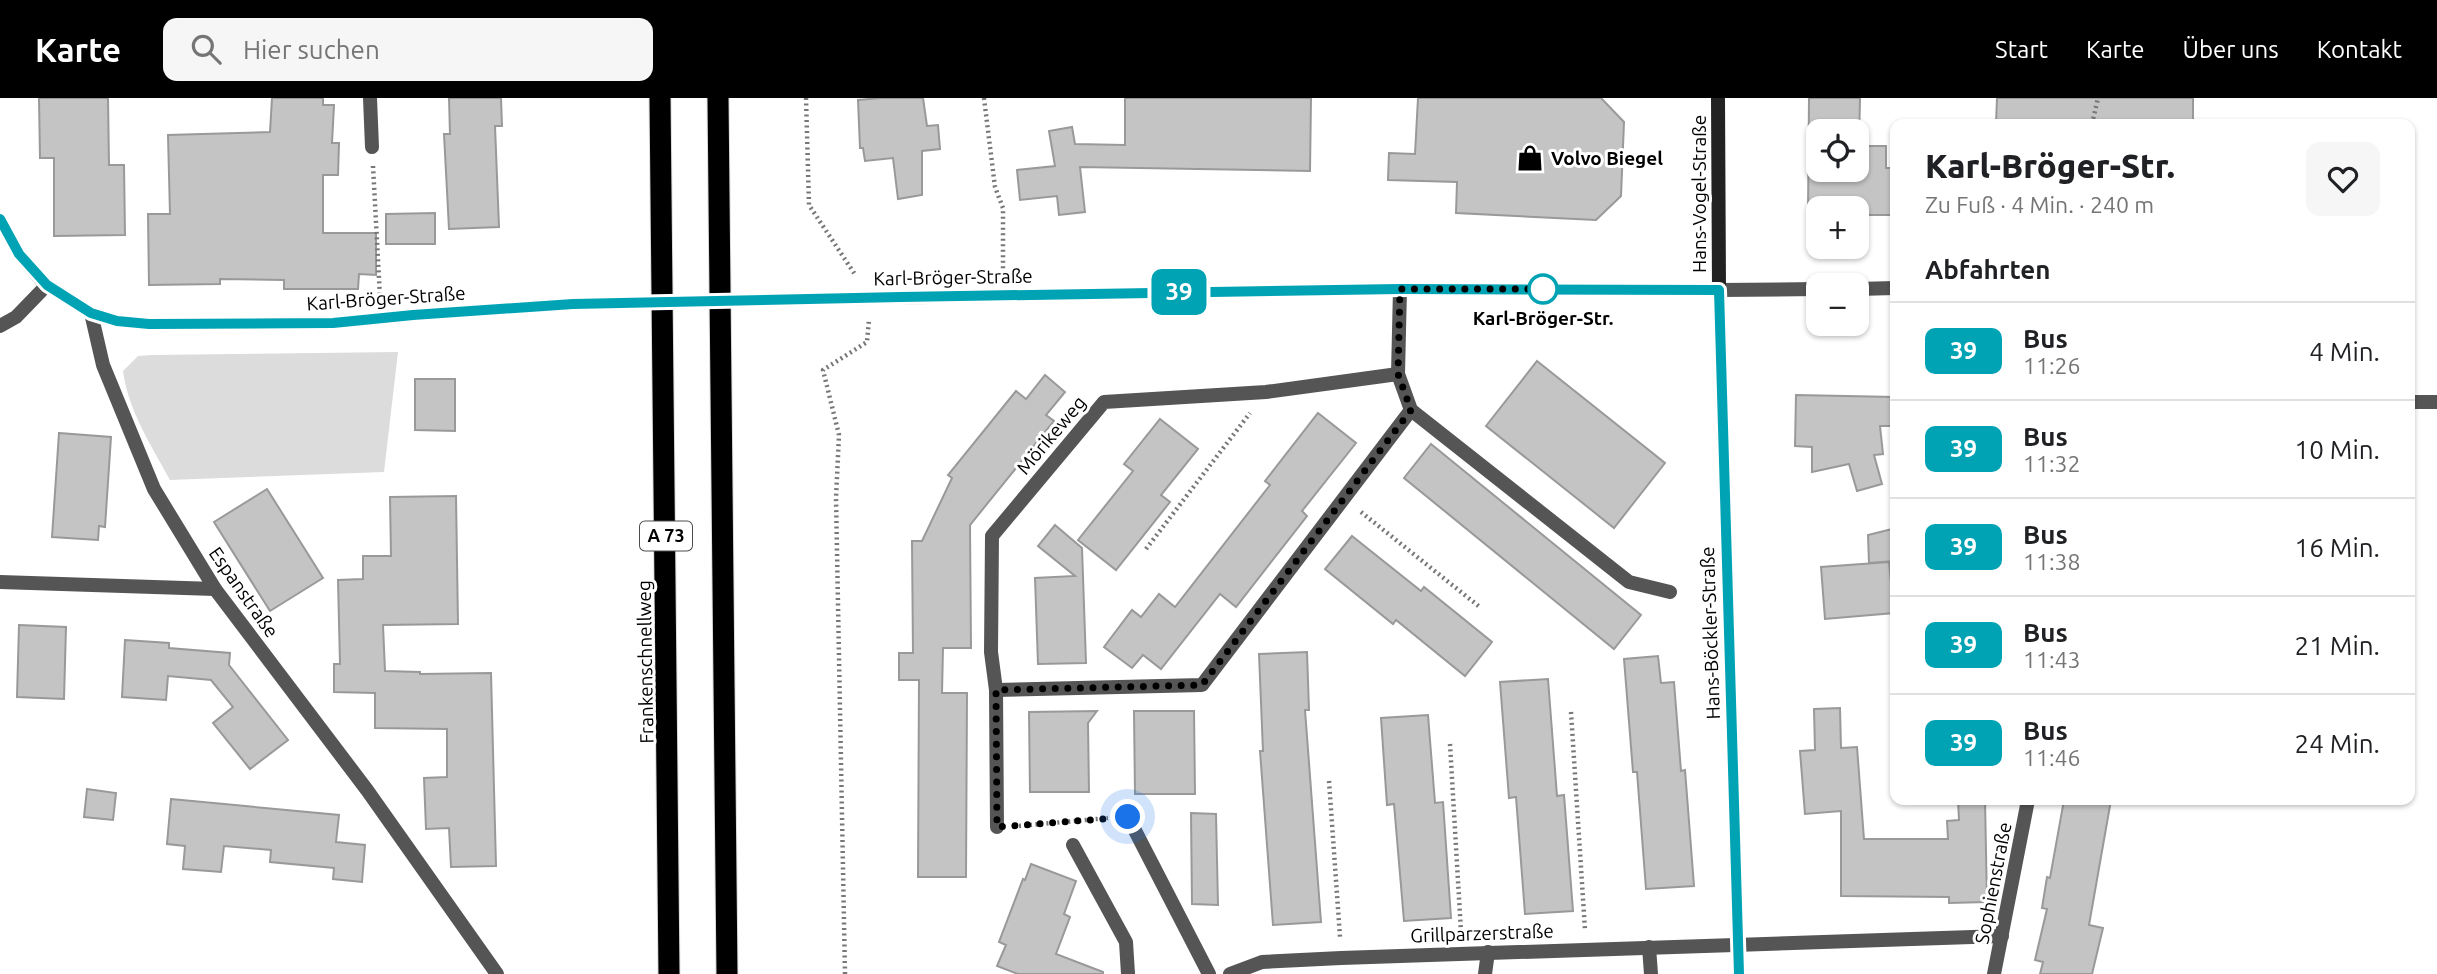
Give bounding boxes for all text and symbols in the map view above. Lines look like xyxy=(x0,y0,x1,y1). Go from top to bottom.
search box xyxy=(163,18,653,81)
icon: search xyxy=(187,30,225,68)
text: Karte xyxy=(35,31,121,68)
text: Hier suchen xyxy=(243,35,380,64)
text: Start xyxy=(1995,36,2048,63)
text: Karte xyxy=(2086,36,2145,63)
text: Über uns xyxy=(2183,36,2279,63)
text: Kontakt xyxy=(2317,36,2402,63)
street label: Hans-Vogel-Straße xyxy=(1688,115,1710,273)
map controls xyxy=(1806,119,1869,336)
button: locate xyxy=(1806,119,1869,182)
button: heart xyxy=(2306,142,2380,216)
shop icon: Volvo Biegel xyxy=(1515,143,1545,173)
place label: Volvo Biegel xyxy=(1551,147,1663,169)
text: Karl-Bröger-Str. xyxy=(1925,147,2175,184)
text: Zu Fuß · 4 Min. · 240 m xyxy=(1925,192,2154,217)
button: + xyxy=(1806,196,1869,259)
text: Abfahrten xyxy=(1925,255,2050,284)
street label: Karl-Bröger-Straße xyxy=(873,265,1033,289)
line badge: 39 xyxy=(1148,269,1210,315)
button: − xyxy=(1806,273,1869,336)
marker: Karl-Bröger-Str. xyxy=(1528,274,1558,304)
text: 39 xyxy=(1165,278,1193,305)
street label: Karl-Bröger-Straße xyxy=(306,281,466,315)
place label: Karl-Bröger-Str. xyxy=(1473,307,1613,329)
text: Bus xyxy=(2023,324,2068,353)
text: 39 xyxy=(1950,337,1977,364)
text: 4 Min. xyxy=(2309,337,2380,366)
text: 11:26 xyxy=(2023,353,2081,378)
street label: Mörikeweg xyxy=(1012,391,1090,479)
text: Bus xyxy=(2023,422,2068,451)
text: 39 xyxy=(1950,435,1977,462)
text: 10 Min. xyxy=(2295,435,2380,464)
text: 11:32 xyxy=(2023,451,2081,476)
text: Bus xyxy=(2023,520,2068,549)
road number: A 73 xyxy=(640,522,692,550)
text: 39 xyxy=(1950,533,1977,560)
text: 16 Min. xyxy=(2295,533,2380,562)
street label: Espanstraße xyxy=(205,543,283,641)
street label: Hans-Böckler-Straße xyxy=(1696,546,1724,720)
text: 11:38 xyxy=(2023,549,2081,574)
street label: Frankenschnellweg xyxy=(633,580,657,744)
text: Bus xyxy=(2023,618,2068,647)
text: 39 xyxy=(1950,631,1977,658)
text: 21 Min. xyxy=(2295,631,2380,660)
text: 11:43 xyxy=(2023,647,2081,672)
text: Bus xyxy=(2023,716,2068,745)
text: 39 xyxy=(1950,729,1977,756)
text: 24 Min. xyxy=(2295,729,2380,758)
text: 11:46 xyxy=(2023,745,2081,770)
your location xyxy=(1110,799,1145,834)
street label: Sophienstraße xyxy=(1970,820,2016,946)
street label: Grillparzerstraße xyxy=(1410,920,1554,946)

